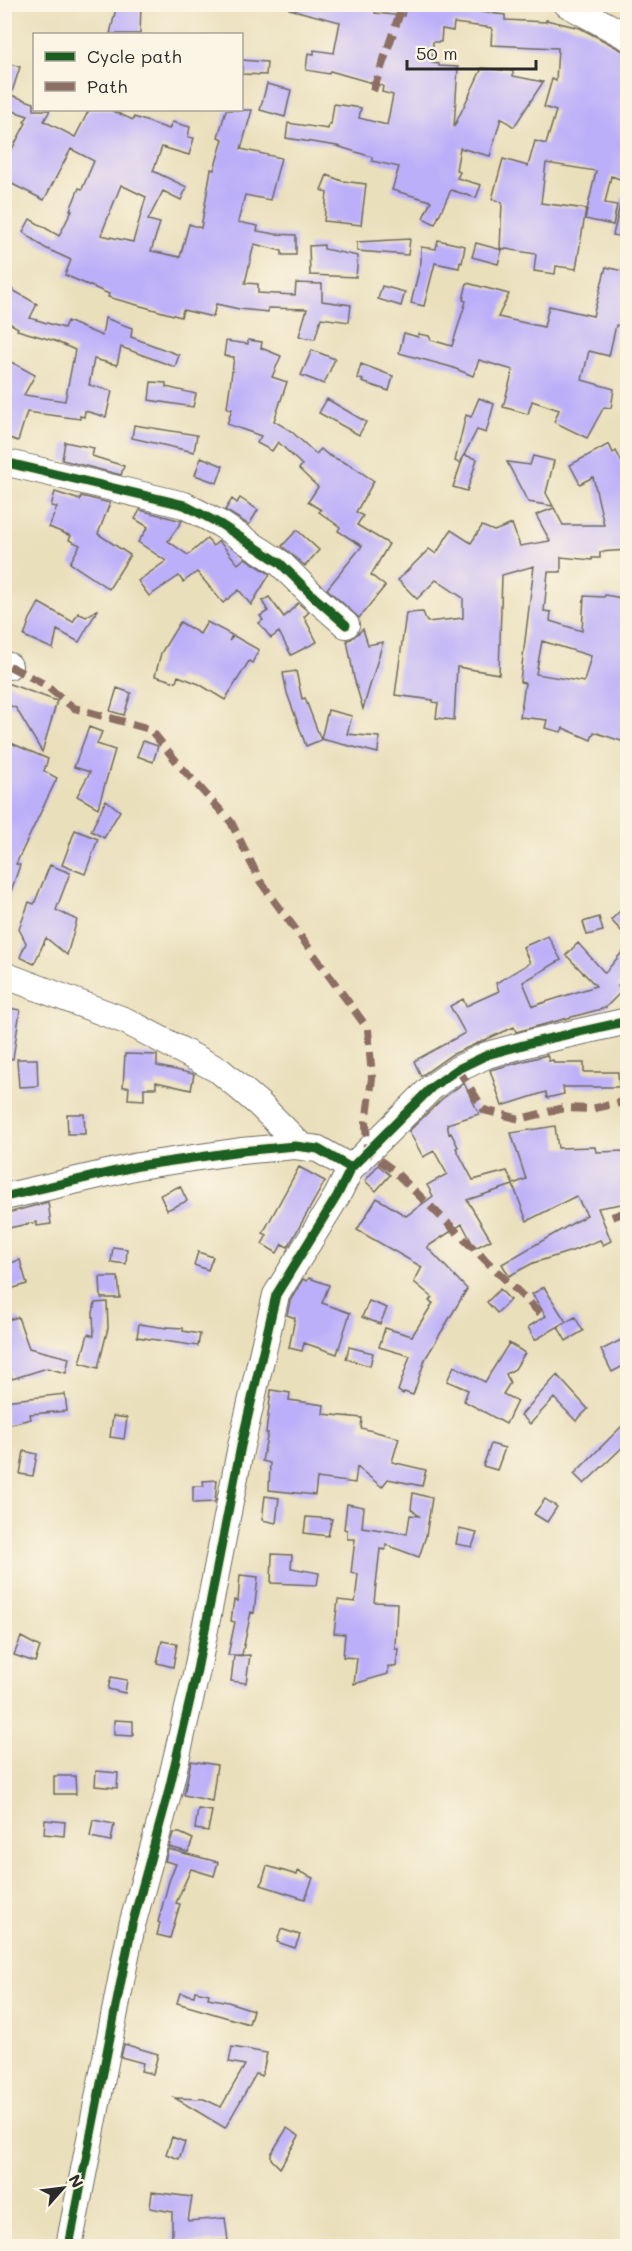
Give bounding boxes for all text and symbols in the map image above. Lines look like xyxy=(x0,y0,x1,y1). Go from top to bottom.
legend xyxy=(33,33,243,111)
scale bar xyxy=(407,33,536,71)
text: 50 m xyxy=(416,41,458,65)
text: Cycle path xyxy=(87,44,182,68)
text: Path xyxy=(87,74,127,98)
north arrow xyxy=(33,2158,93,2218)
text: N xyxy=(65,2170,89,2191)

